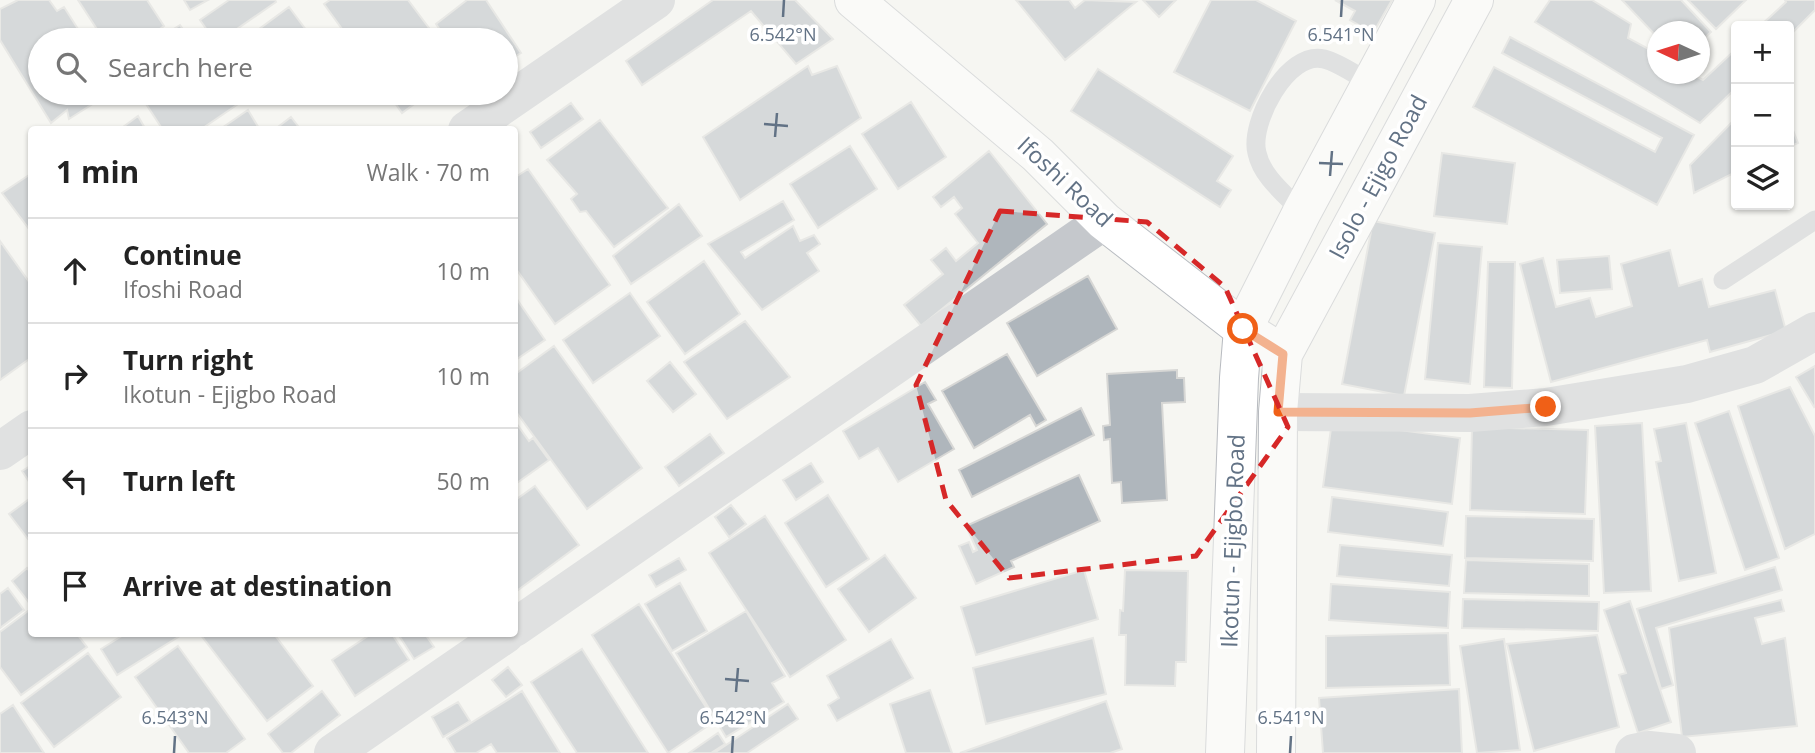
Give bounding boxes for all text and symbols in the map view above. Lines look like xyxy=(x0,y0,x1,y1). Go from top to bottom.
north arrow xyxy=(1647,21,1710,84)
map controls xyxy=(1731,21,1794,210)
button: + xyxy=(1731,21,1794,84)
text: 6.542°N xyxy=(749,22,817,46)
text: 6.541°N xyxy=(1307,22,1375,46)
search box xyxy=(28,28,518,105)
icon: search xyxy=(52,48,90,86)
text: Search here xyxy=(108,49,253,85)
button: − xyxy=(1731,84,1794,147)
street label: Isolo - Ejigo Road xyxy=(1320,89,1434,264)
street label: Ifoshi Road xyxy=(1011,129,1120,234)
button: layers xyxy=(1731,147,1794,210)
text: 1 min xyxy=(56,151,139,192)
text: Walk · 70 m xyxy=(367,156,490,188)
text: Continue xyxy=(123,237,242,273)
icon: ahead xyxy=(56,252,94,290)
text: 10 m xyxy=(436,255,490,287)
text: Ifoshi Road xyxy=(123,273,243,305)
route start xyxy=(1227,313,1258,344)
text: Turn right xyxy=(123,342,254,378)
icon: right xyxy=(56,357,94,395)
text: 10 m xyxy=(436,360,490,392)
text: Ikotun - Ejigbo Road xyxy=(123,378,337,410)
route end xyxy=(1530,391,1561,422)
street label: Ikotun - Ejigbo Road xyxy=(1212,434,1252,648)
icon: left xyxy=(56,462,94,500)
text: Turn left xyxy=(123,463,235,499)
text: 50 m xyxy=(436,465,490,497)
icon: arrive xyxy=(56,567,94,605)
text: Arrive at destination xyxy=(123,568,392,604)
text: 6.543°N xyxy=(141,705,209,729)
text: 6.542°N xyxy=(699,705,767,729)
text: 6.541°N xyxy=(1257,705,1325,729)

